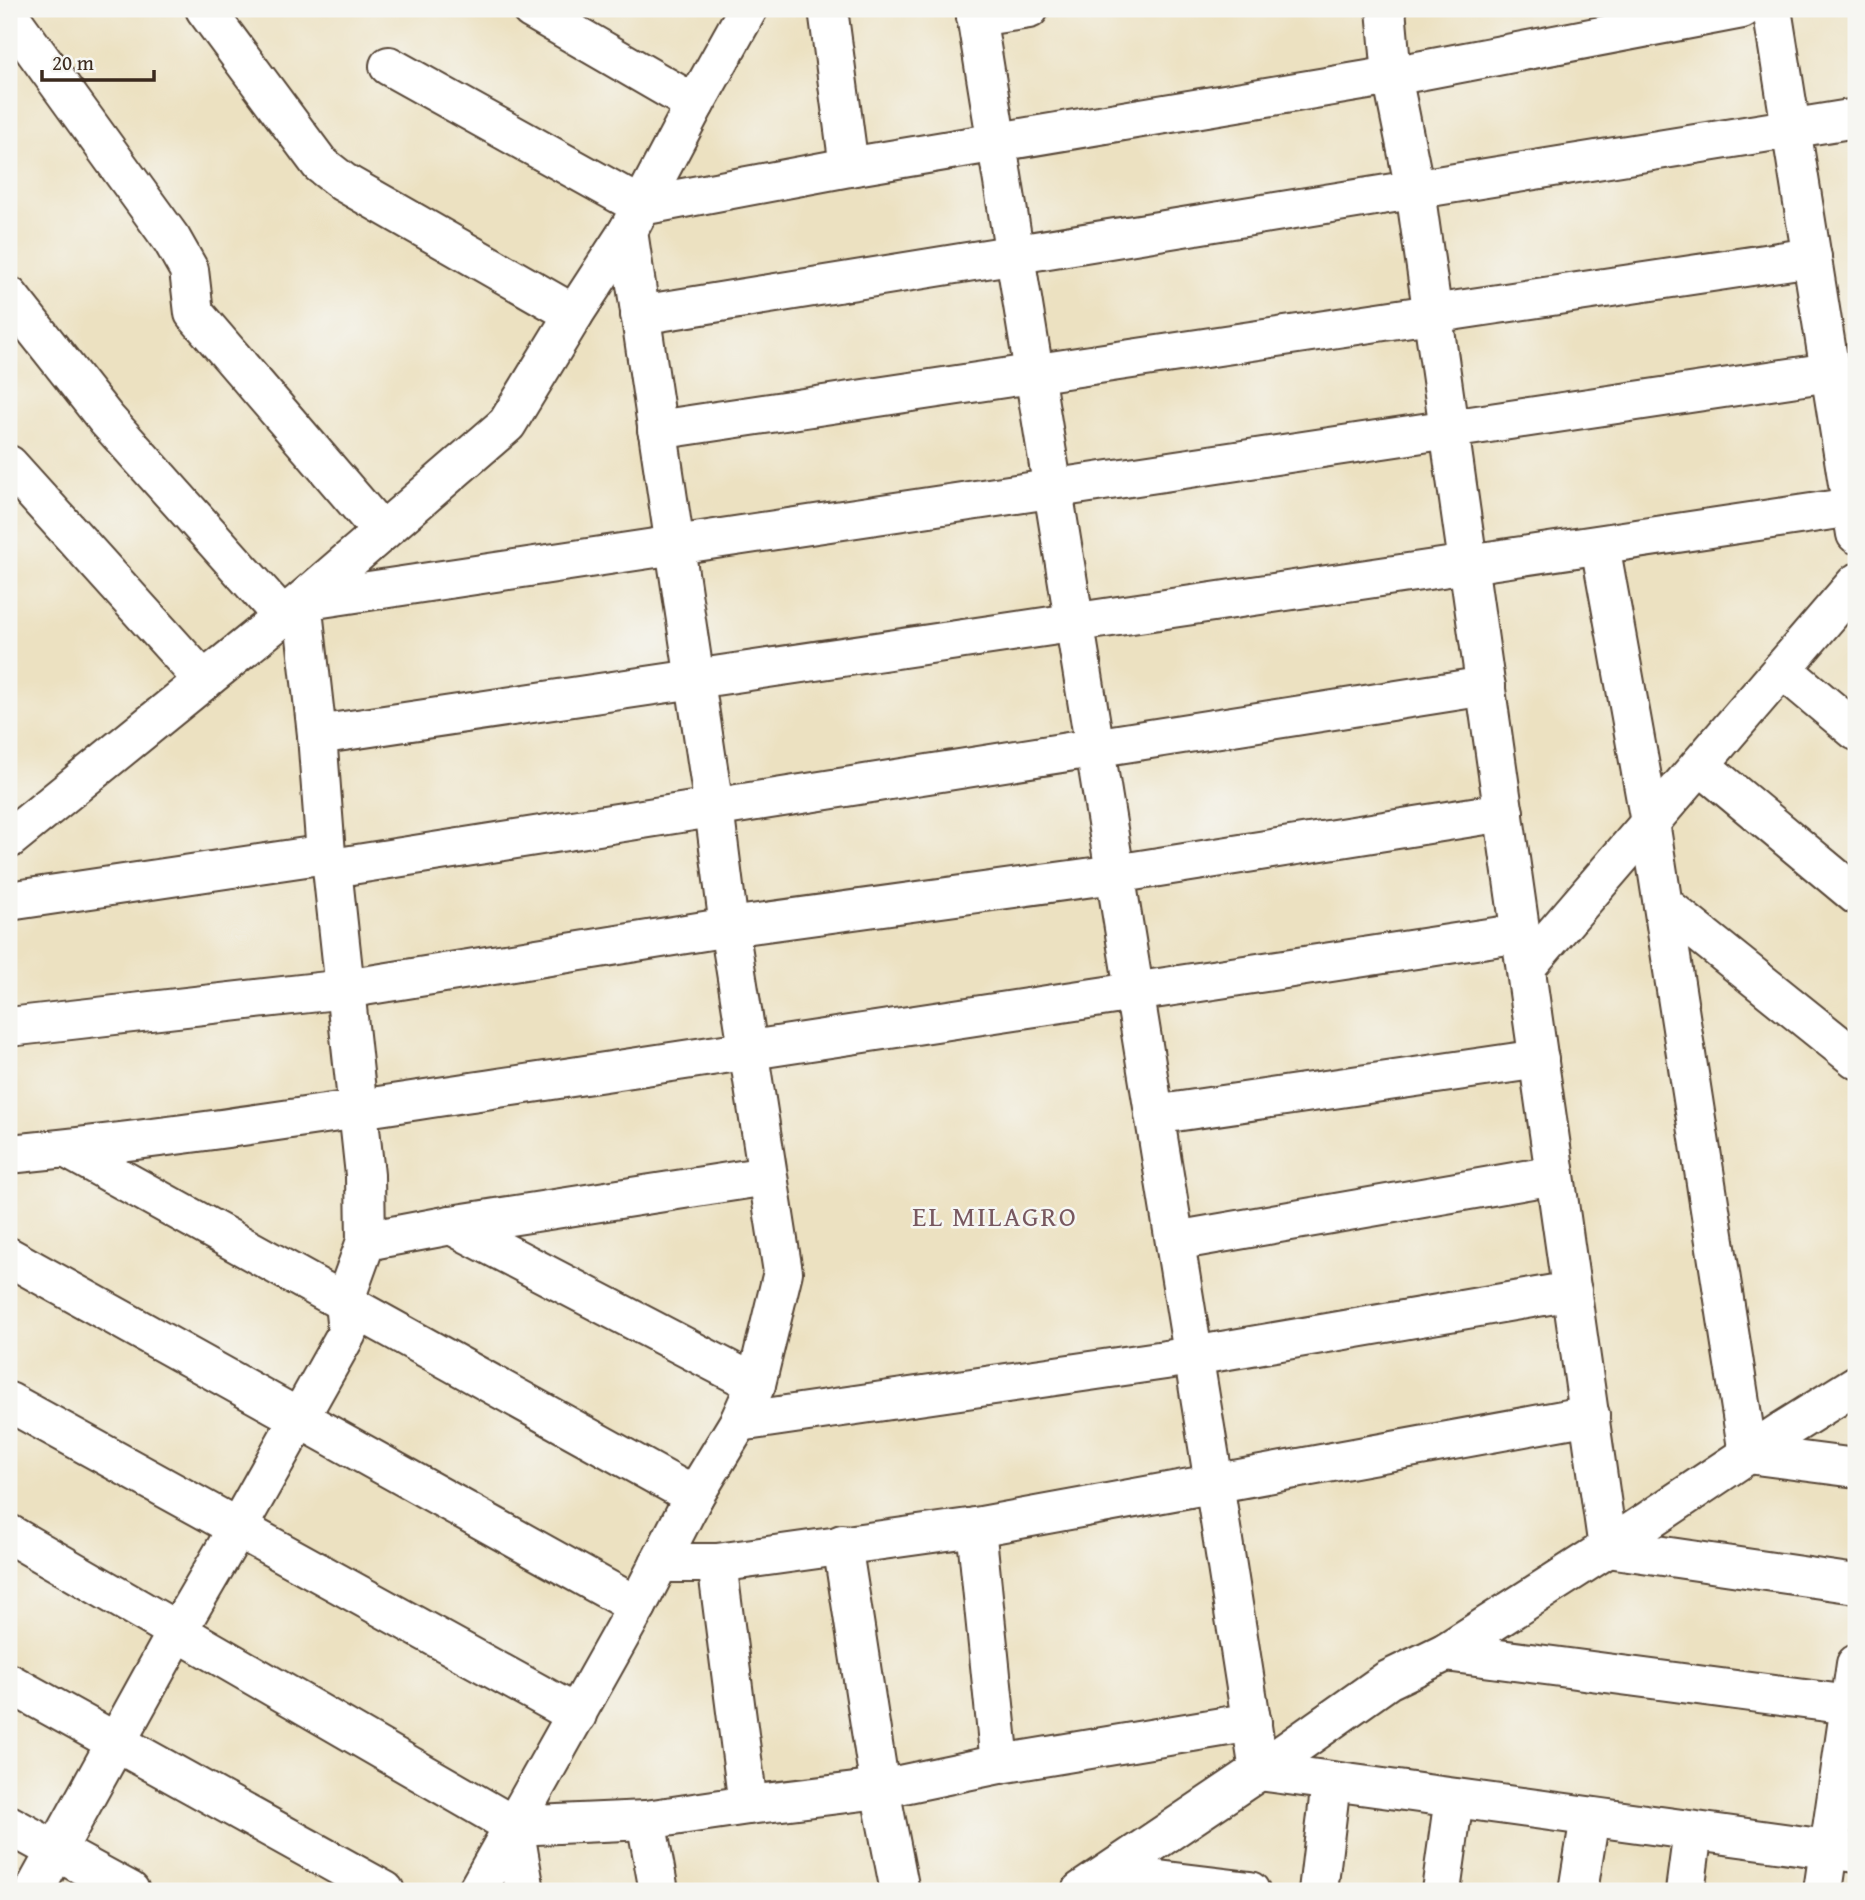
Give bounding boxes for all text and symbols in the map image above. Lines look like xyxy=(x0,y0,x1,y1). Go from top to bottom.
scale bar xyxy=(42,38,154,82)
text: 20 m xyxy=(52,47,94,78)
district label: EL MILAGRO xyxy=(912,1195,1078,1236)

